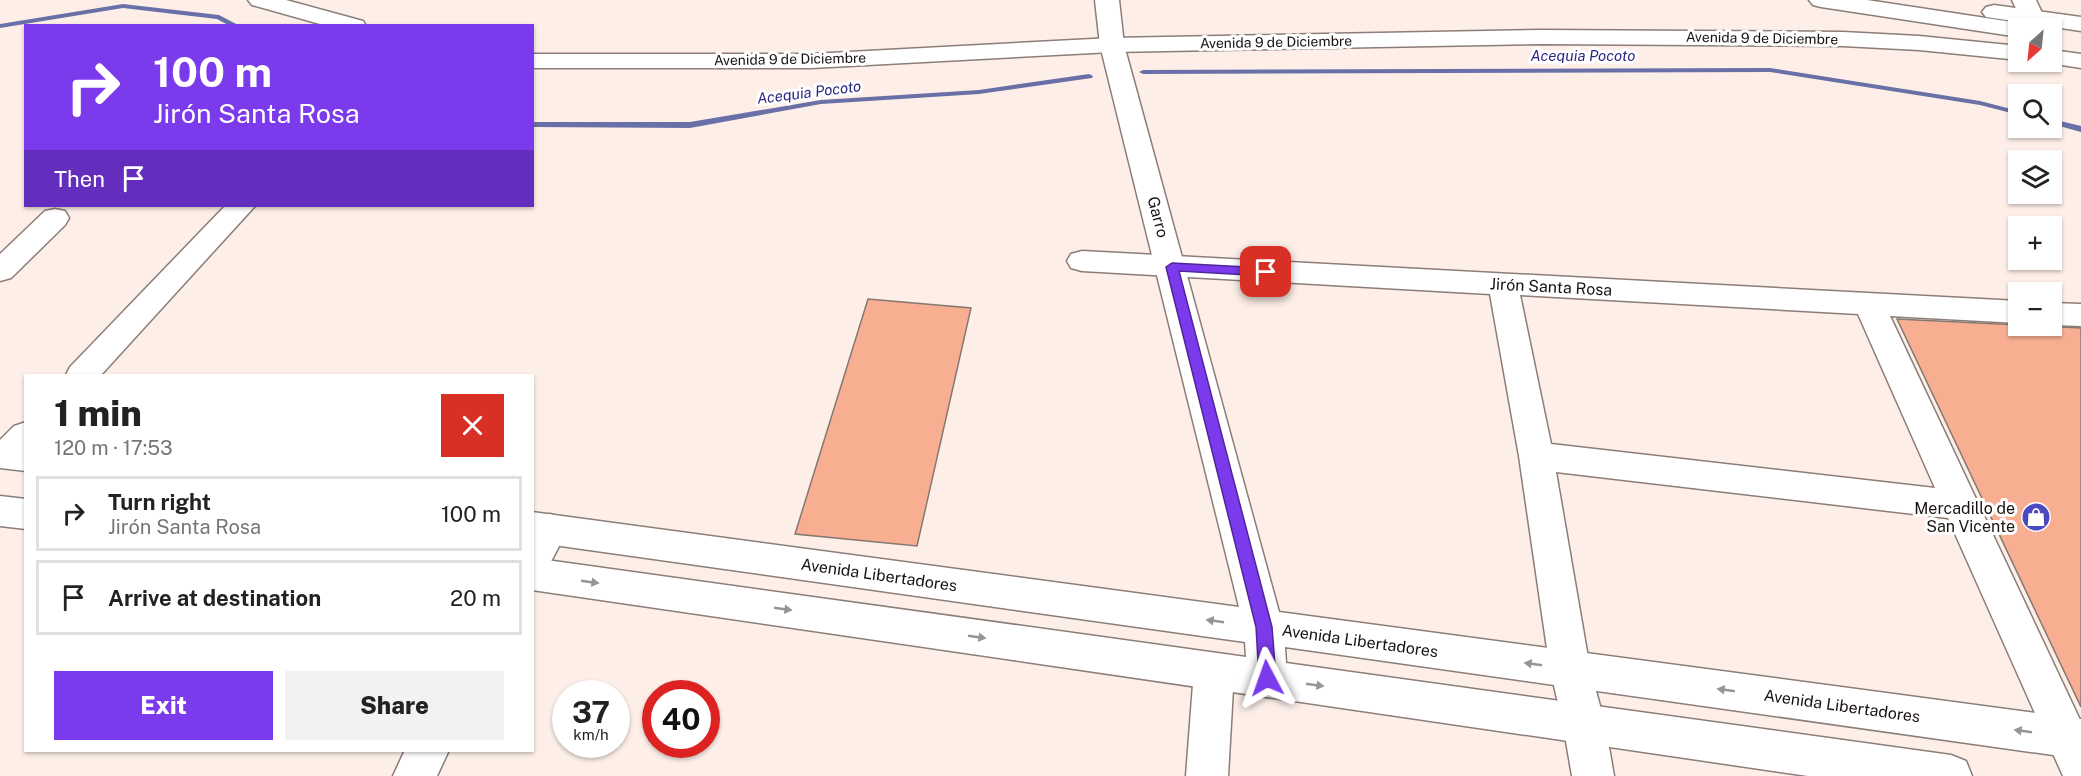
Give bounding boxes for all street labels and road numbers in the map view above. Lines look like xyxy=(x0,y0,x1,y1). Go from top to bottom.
street label: Avenida 9 de Diciembre xyxy=(1686,29,1838,47)
street label: Avenida 9 de Diciembre xyxy=(1200,33,1352,51)
street label: Avenida 9 de Diciembre xyxy=(714,50,866,68)
street label: Garro xyxy=(1143,194,1173,240)
street label: Jirón Santa Rosa xyxy=(1489,274,1613,300)
street label: Avenida Libertadores xyxy=(800,555,958,595)
street label: Avenida Libertadores xyxy=(1281,621,1439,661)
street label: Avenida Libertadores xyxy=(1763,686,1921,726)

